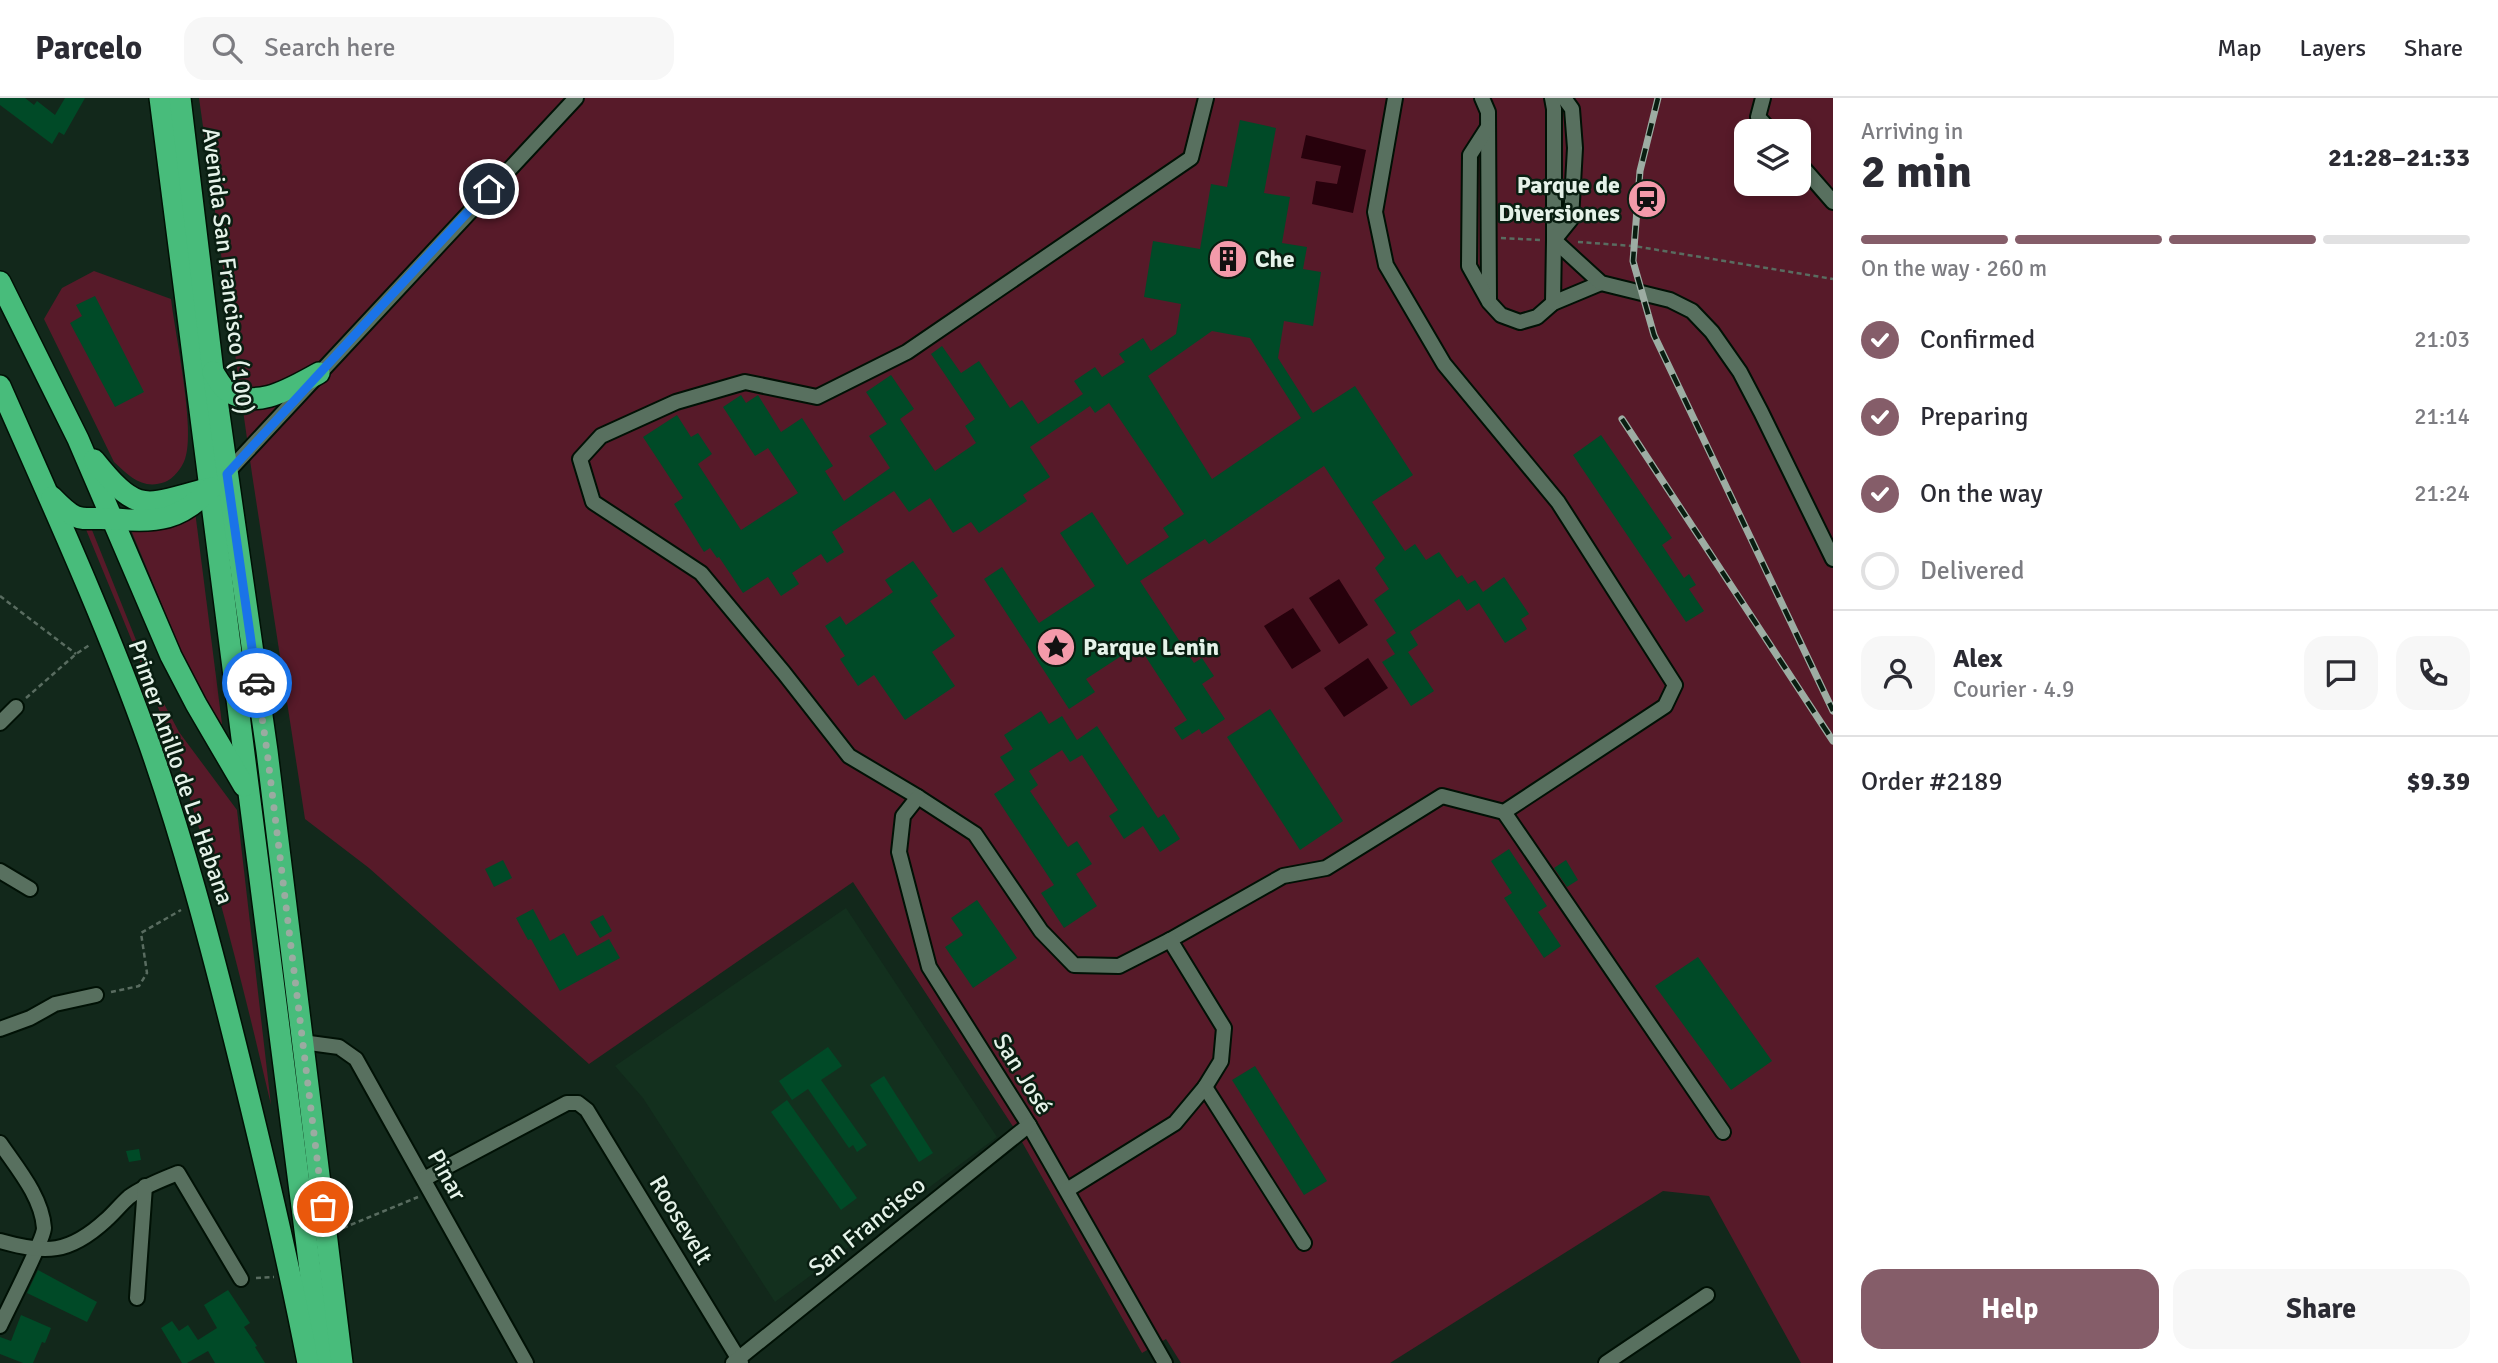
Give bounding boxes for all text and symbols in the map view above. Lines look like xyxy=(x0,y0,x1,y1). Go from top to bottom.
search box xyxy=(184,17,674,80)
text: Parcelo xyxy=(35,28,142,69)
icon: search xyxy=(208,29,246,67)
text: Search here xyxy=(264,32,395,64)
text: Map xyxy=(2217,33,2262,63)
text: Layers xyxy=(2300,33,2366,63)
text: Share xyxy=(2404,33,2463,63)
text: Arriving in xyxy=(1861,117,1963,146)
map controls xyxy=(1734,119,1811,196)
button: layers xyxy=(1734,119,1811,196)
street label: Avenida San Francisco (100) xyxy=(196,126,260,416)
text: 21:28–21:33 xyxy=(2328,142,2470,174)
text: 2 min xyxy=(1861,144,1972,200)
pin xyxy=(459,159,519,219)
icon: home xyxy=(470,170,508,208)
place label: Parque de Diversiones xyxy=(1498,170,1620,228)
station icon: Parque de Diversiones xyxy=(1626,178,1668,220)
building icon: Che xyxy=(1207,238,1249,280)
place label: Che xyxy=(1255,244,1295,274)
text: On the way · 260 m xyxy=(1861,254,2047,283)
icon: check xyxy=(1861,321,1899,359)
text: Confirmed xyxy=(1920,324,2035,356)
text: 21:03 xyxy=(2414,325,2470,354)
icon: check xyxy=(1861,398,1899,436)
text: Preparing xyxy=(1920,401,2028,433)
text: 21:14 xyxy=(2414,402,2470,431)
icon: check xyxy=(1861,475,1899,513)
text: On the way xyxy=(1920,478,2043,510)
text: 21:24 xyxy=(2414,479,2470,508)
text: Delivered xyxy=(1920,555,2025,587)
place icon: Parque Lenin xyxy=(1035,626,1077,668)
place label: Parque Lenin xyxy=(1083,632,1219,662)
street label: Primer Anillo de La Habana xyxy=(122,636,240,908)
button: person xyxy=(1861,636,1935,710)
button: chat xyxy=(2304,636,2378,710)
button: phone xyxy=(2396,636,2470,710)
text: Alex xyxy=(1953,643,2003,675)
courier xyxy=(222,648,292,718)
icon: car xyxy=(238,664,276,702)
text: Courier · 4.9 xyxy=(1953,675,2074,704)
text: Order #2189 xyxy=(1861,766,2002,798)
text: $9.39 xyxy=(2406,766,2470,798)
street label: San José xyxy=(987,1028,1059,1120)
street label: Pinar xyxy=(421,1144,473,1206)
street label: Roosevelt xyxy=(643,1170,719,1270)
street label: San Francisco xyxy=(802,1170,932,1282)
pin xyxy=(293,1177,353,1237)
icon: bag xyxy=(304,1188,342,1226)
button: Help xyxy=(1861,1269,2159,1349)
button: Share xyxy=(2173,1269,2470,1349)

